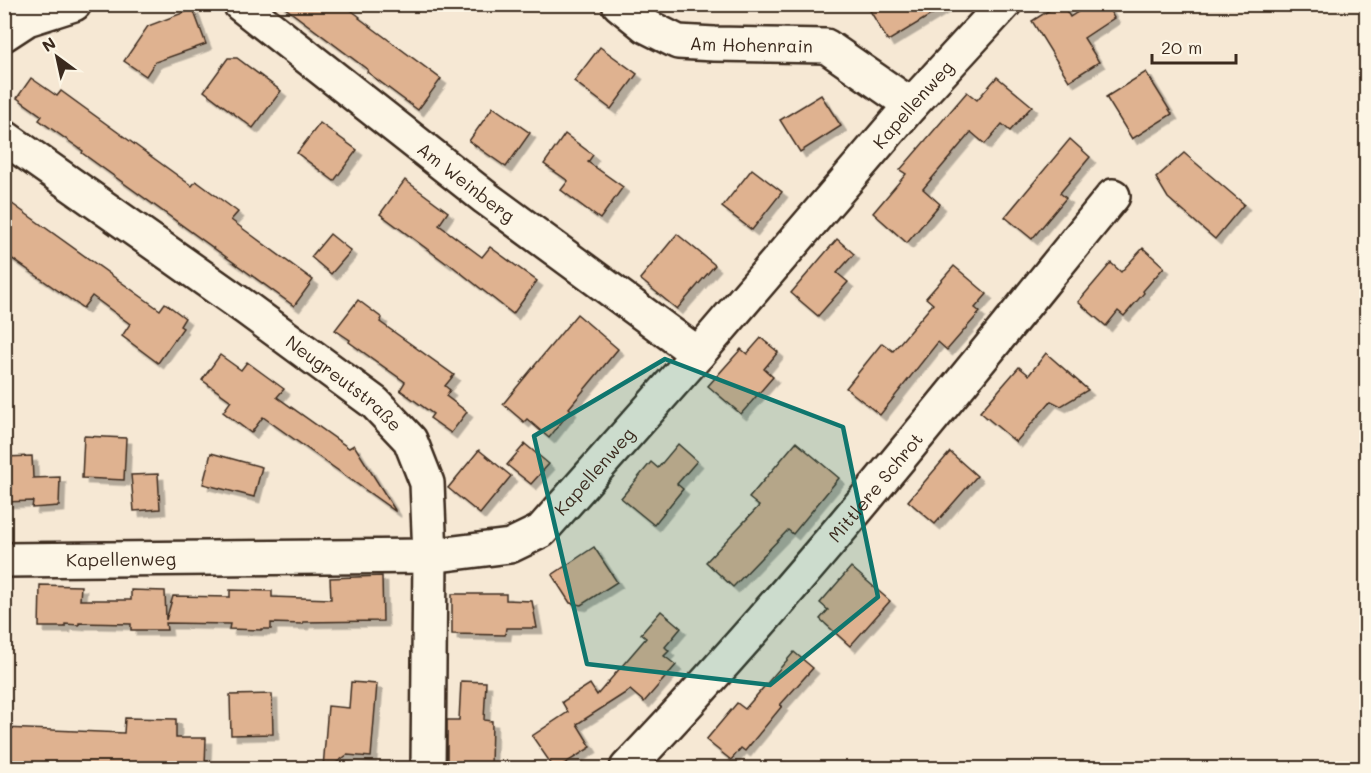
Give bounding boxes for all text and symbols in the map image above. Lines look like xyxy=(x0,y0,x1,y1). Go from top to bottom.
north arrow xyxy=(27,27,87,87)
scale bar xyxy=(1152,27,1236,65)
street label: Am Hohenrain xyxy=(689,31,813,58)
text: N xyxy=(38,32,59,56)
text: 20 m xyxy=(1161,35,1202,59)
street label: Kapellenweg xyxy=(867,55,958,153)
street label: Am Weinberg xyxy=(413,137,520,227)
street label: Neugreutstraße xyxy=(281,329,407,436)
street label: Kapellenweg xyxy=(548,422,640,520)
street label: Mittlere Schrot xyxy=(823,427,928,547)
street label: Kapellenweg xyxy=(66,546,176,571)

